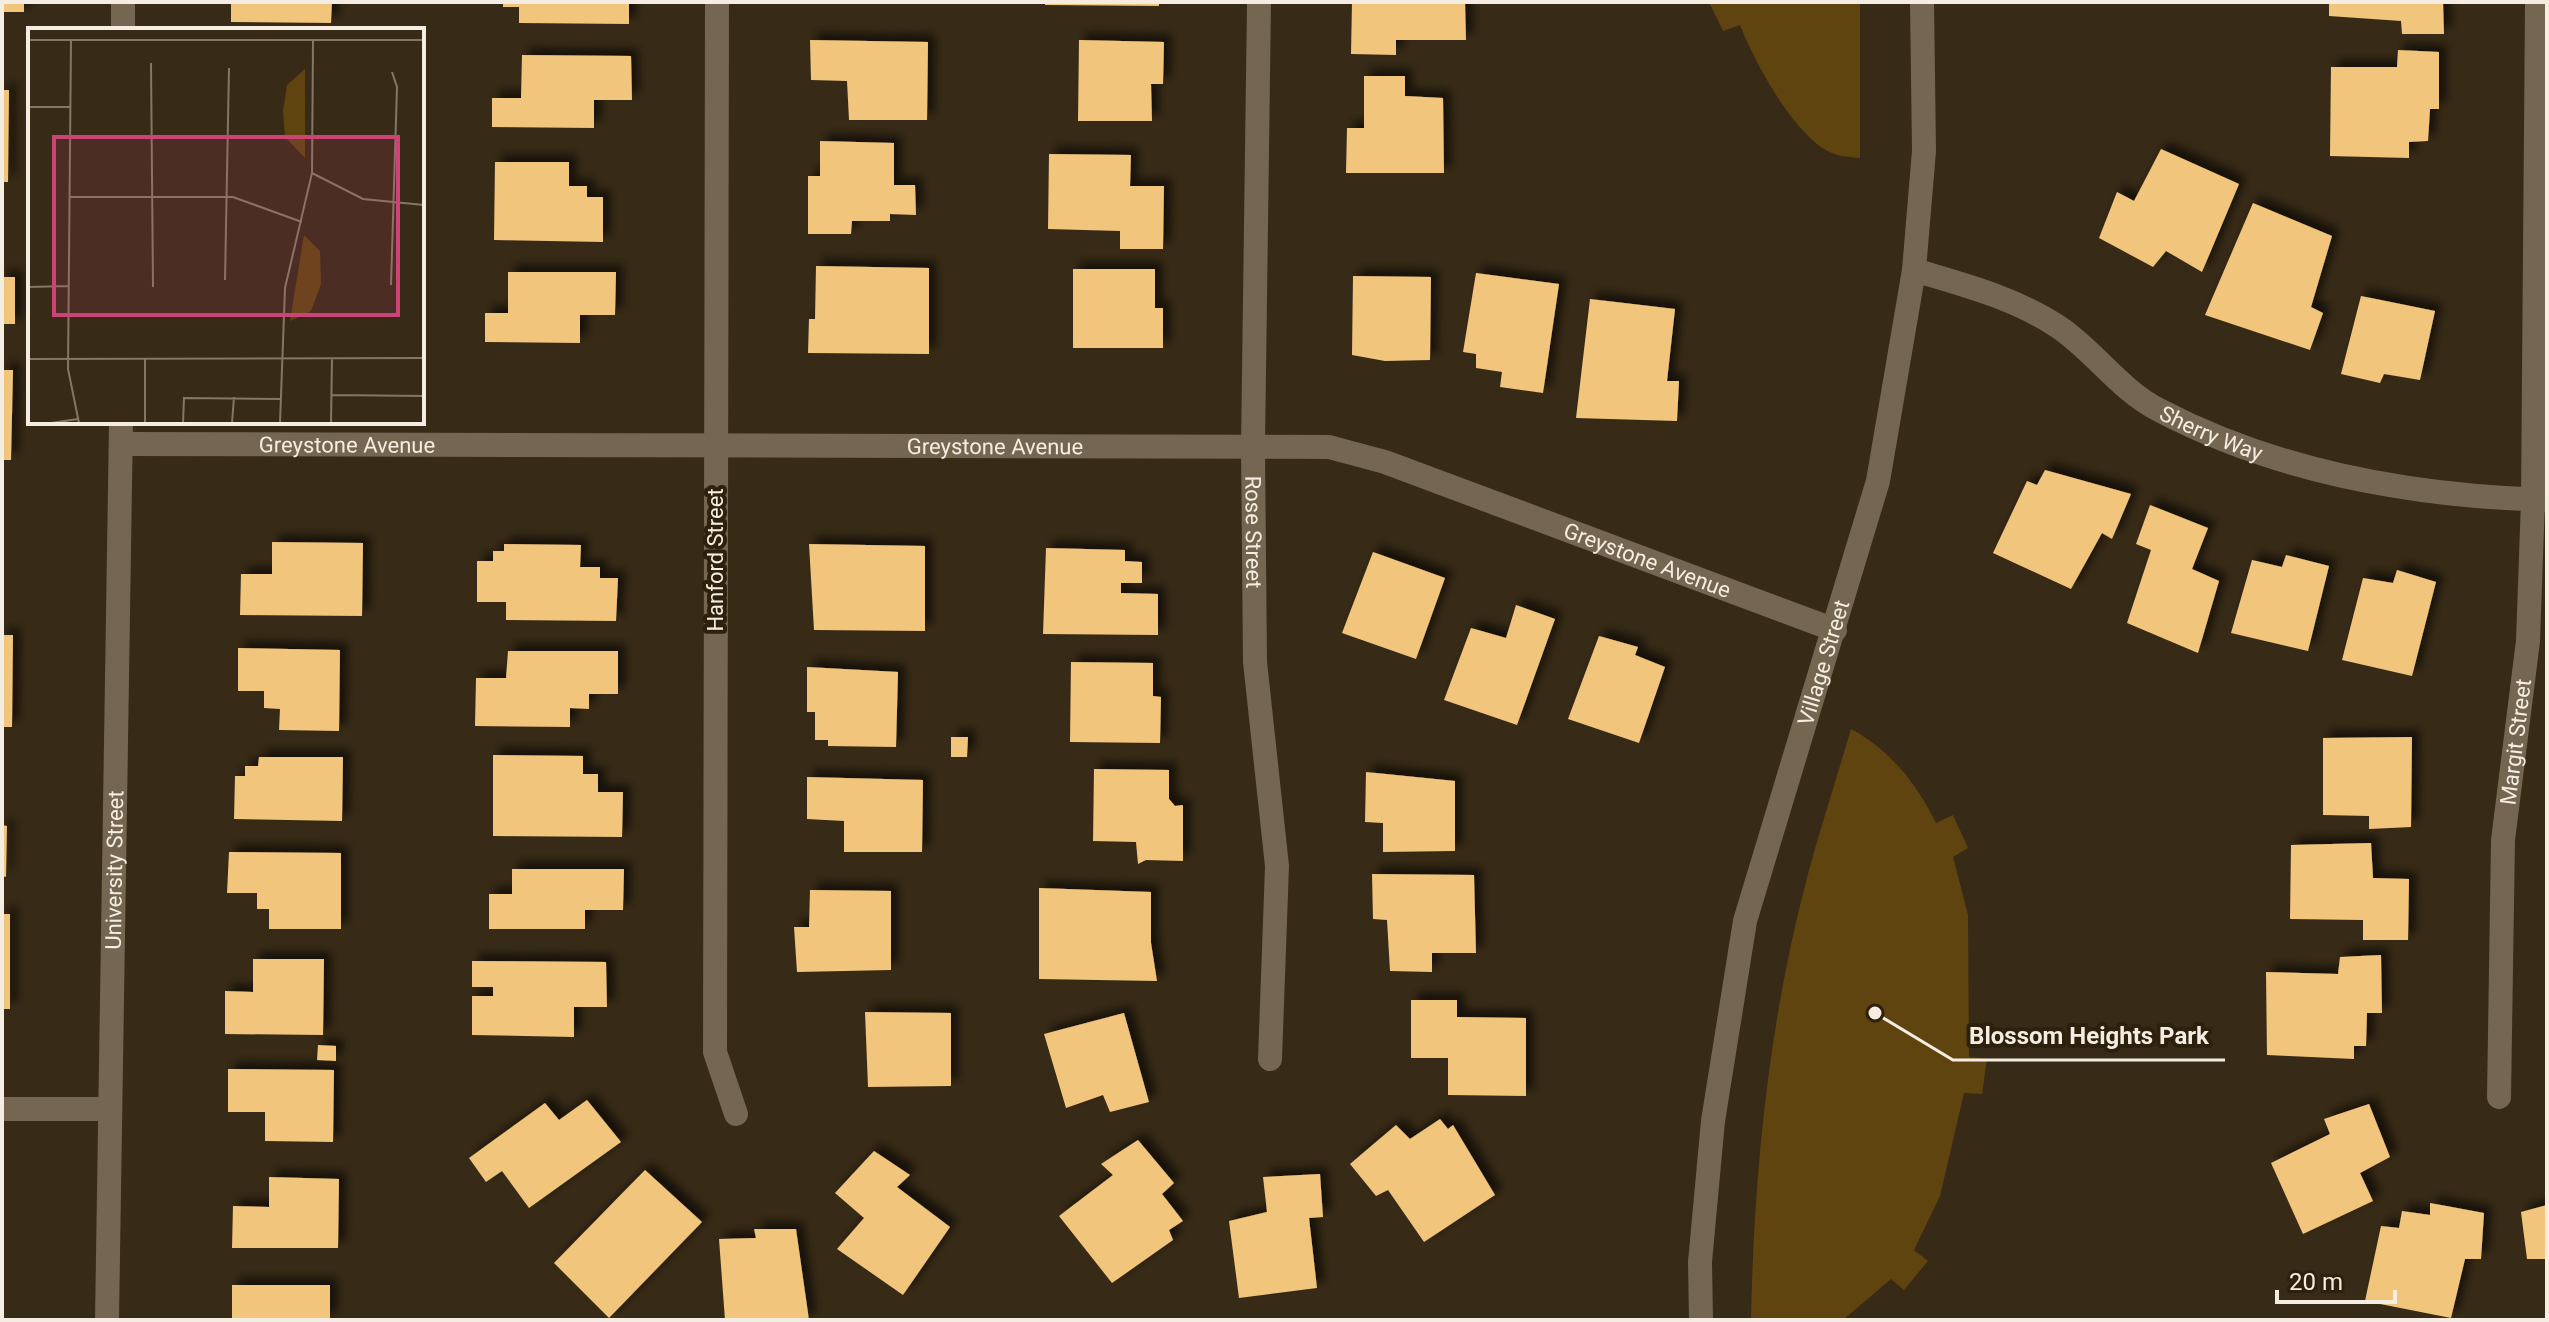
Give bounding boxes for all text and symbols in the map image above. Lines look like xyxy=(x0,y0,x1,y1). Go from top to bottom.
inset map xyxy=(28,28,424,424)
street label: Sherry Way xyxy=(2155,401,2266,466)
street label: Greystone Avenue xyxy=(259,432,435,458)
street label: Greystone Avenue xyxy=(907,434,1083,459)
street label: Rose Street xyxy=(1240,476,1266,588)
street label: Hanford Street xyxy=(703,488,728,632)
street label: Greystone Avenue xyxy=(1560,518,1734,603)
street label: Village Street xyxy=(1793,597,1854,729)
street label: Margit Street xyxy=(2496,677,2536,806)
street label: University Street xyxy=(101,790,128,950)
callout: Blossom Heights Park xyxy=(1953,1012,2225,1060)
text: Blossom Heights Park xyxy=(1969,1022,2210,1050)
scale bar xyxy=(2277,1254,2395,1304)
text: 20 m xyxy=(2289,1268,2343,1296)

